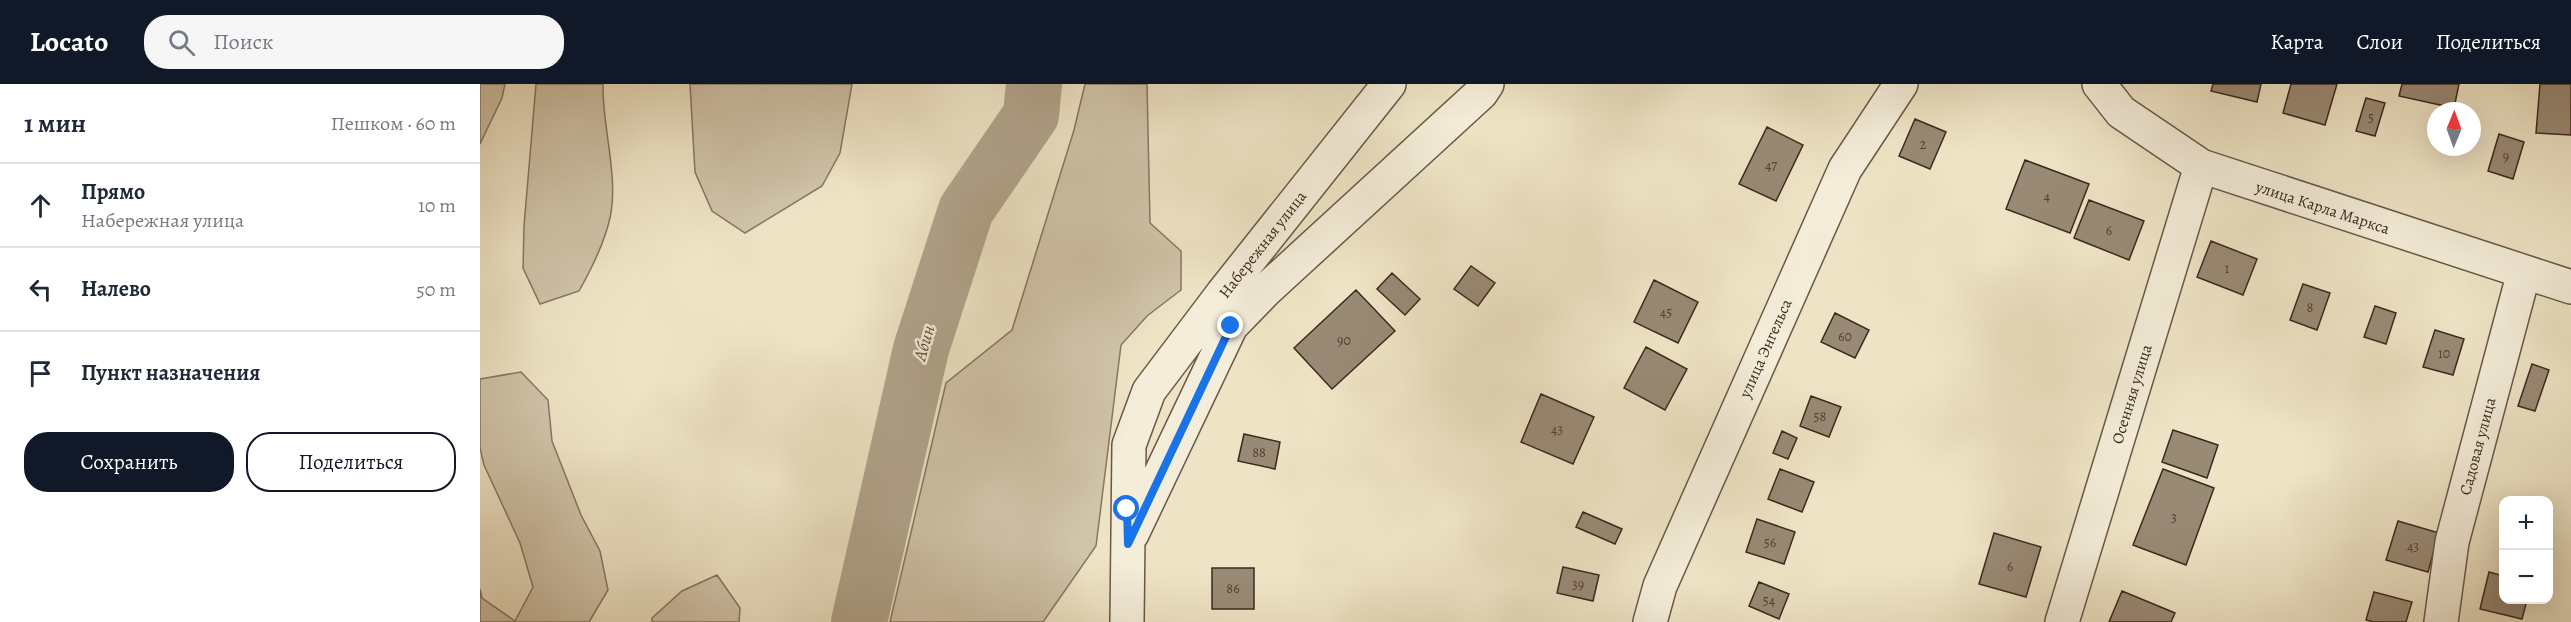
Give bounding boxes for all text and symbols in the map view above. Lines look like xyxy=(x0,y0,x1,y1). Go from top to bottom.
search box xyxy=(144,15,564,69)
text: Locato xyxy=(30,23,108,61)
icon: search xyxy=(165,26,198,59)
text: Поиск xyxy=(213,27,274,57)
text: Карта xyxy=(2270,28,2323,56)
text: Слои xyxy=(2356,28,2403,56)
text: Поделиться xyxy=(2436,28,2541,56)
north arrow xyxy=(2427,102,2481,156)
text: 1 мин xyxy=(24,106,86,141)
house number: 5 xyxy=(2368,108,2374,127)
text: Пешком · 60 m xyxy=(331,110,456,137)
house number: 2 xyxy=(1920,135,1927,154)
house number: 9 xyxy=(2503,147,2509,166)
house number: 47 xyxy=(1765,156,1777,175)
street label: улица Карла Маркса xyxy=(2252,176,2393,240)
text: Прямо xyxy=(81,177,145,207)
street label: Набережная улица xyxy=(1214,186,1312,303)
house number: 4 xyxy=(2044,187,2050,206)
icon: ahead xyxy=(24,189,57,222)
text: 10 m xyxy=(418,192,456,219)
text: Набережная улица xyxy=(81,207,244,234)
house number: 6 xyxy=(2106,221,2112,240)
house number: 1 xyxy=(2225,259,2230,278)
icon: left xyxy=(24,273,57,306)
text: Налево xyxy=(81,274,151,304)
text: 50 m xyxy=(416,276,456,303)
street label: улица Энгельса xyxy=(1734,295,1798,402)
house number: 8 xyxy=(2307,298,2314,317)
house number: 45 xyxy=(1660,303,1672,322)
route end xyxy=(1217,312,1243,338)
water label: Абин xyxy=(907,323,940,364)
house number: 60 xyxy=(1838,327,1852,346)
house number: 90 xyxy=(1337,331,1351,350)
street label: Осенняя улица xyxy=(2106,341,2158,447)
house number: 10 xyxy=(2438,344,2450,363)
icon: arrive xyxy=(24,357,57,390)
text: Пункт назначения xyxy=(81,358,260,388)
street label: Садовая улица xyxy=(2454,394,2502,497)
house number: 58 xyxy=(1814,407,1827,426)
house number: 43 xyxy=(1551,420,1563,439)
button: Сохранить xyxy=(24,432,234,492)
button: Поделиться xyxy=(246,432,456,492)
house number: 88 xyxy=(1252,443,1266,462)
route start xyxy=(1113,495,1139,521)
map controls xyxy=(2499,496,2553,604)
button: + xyxy=(2499,496,2553,550)
house number: 3 xyxy=(2171,508,2177,527)
house number: 56 xyxy=(1764,533,1776,552)
house number: 43 xyxy=(2407,537,2419,556)
button: − xyxy=(2499,550,2553,604)
house number: 6 xyxy=(2007,557,2013,576)
house number: 39 xyxy=(1572,575,1584,594)
house number: 86 xyxy=(1226,579,1240,598)
house number: 54 xyxy=(1763,591,1775,610)

